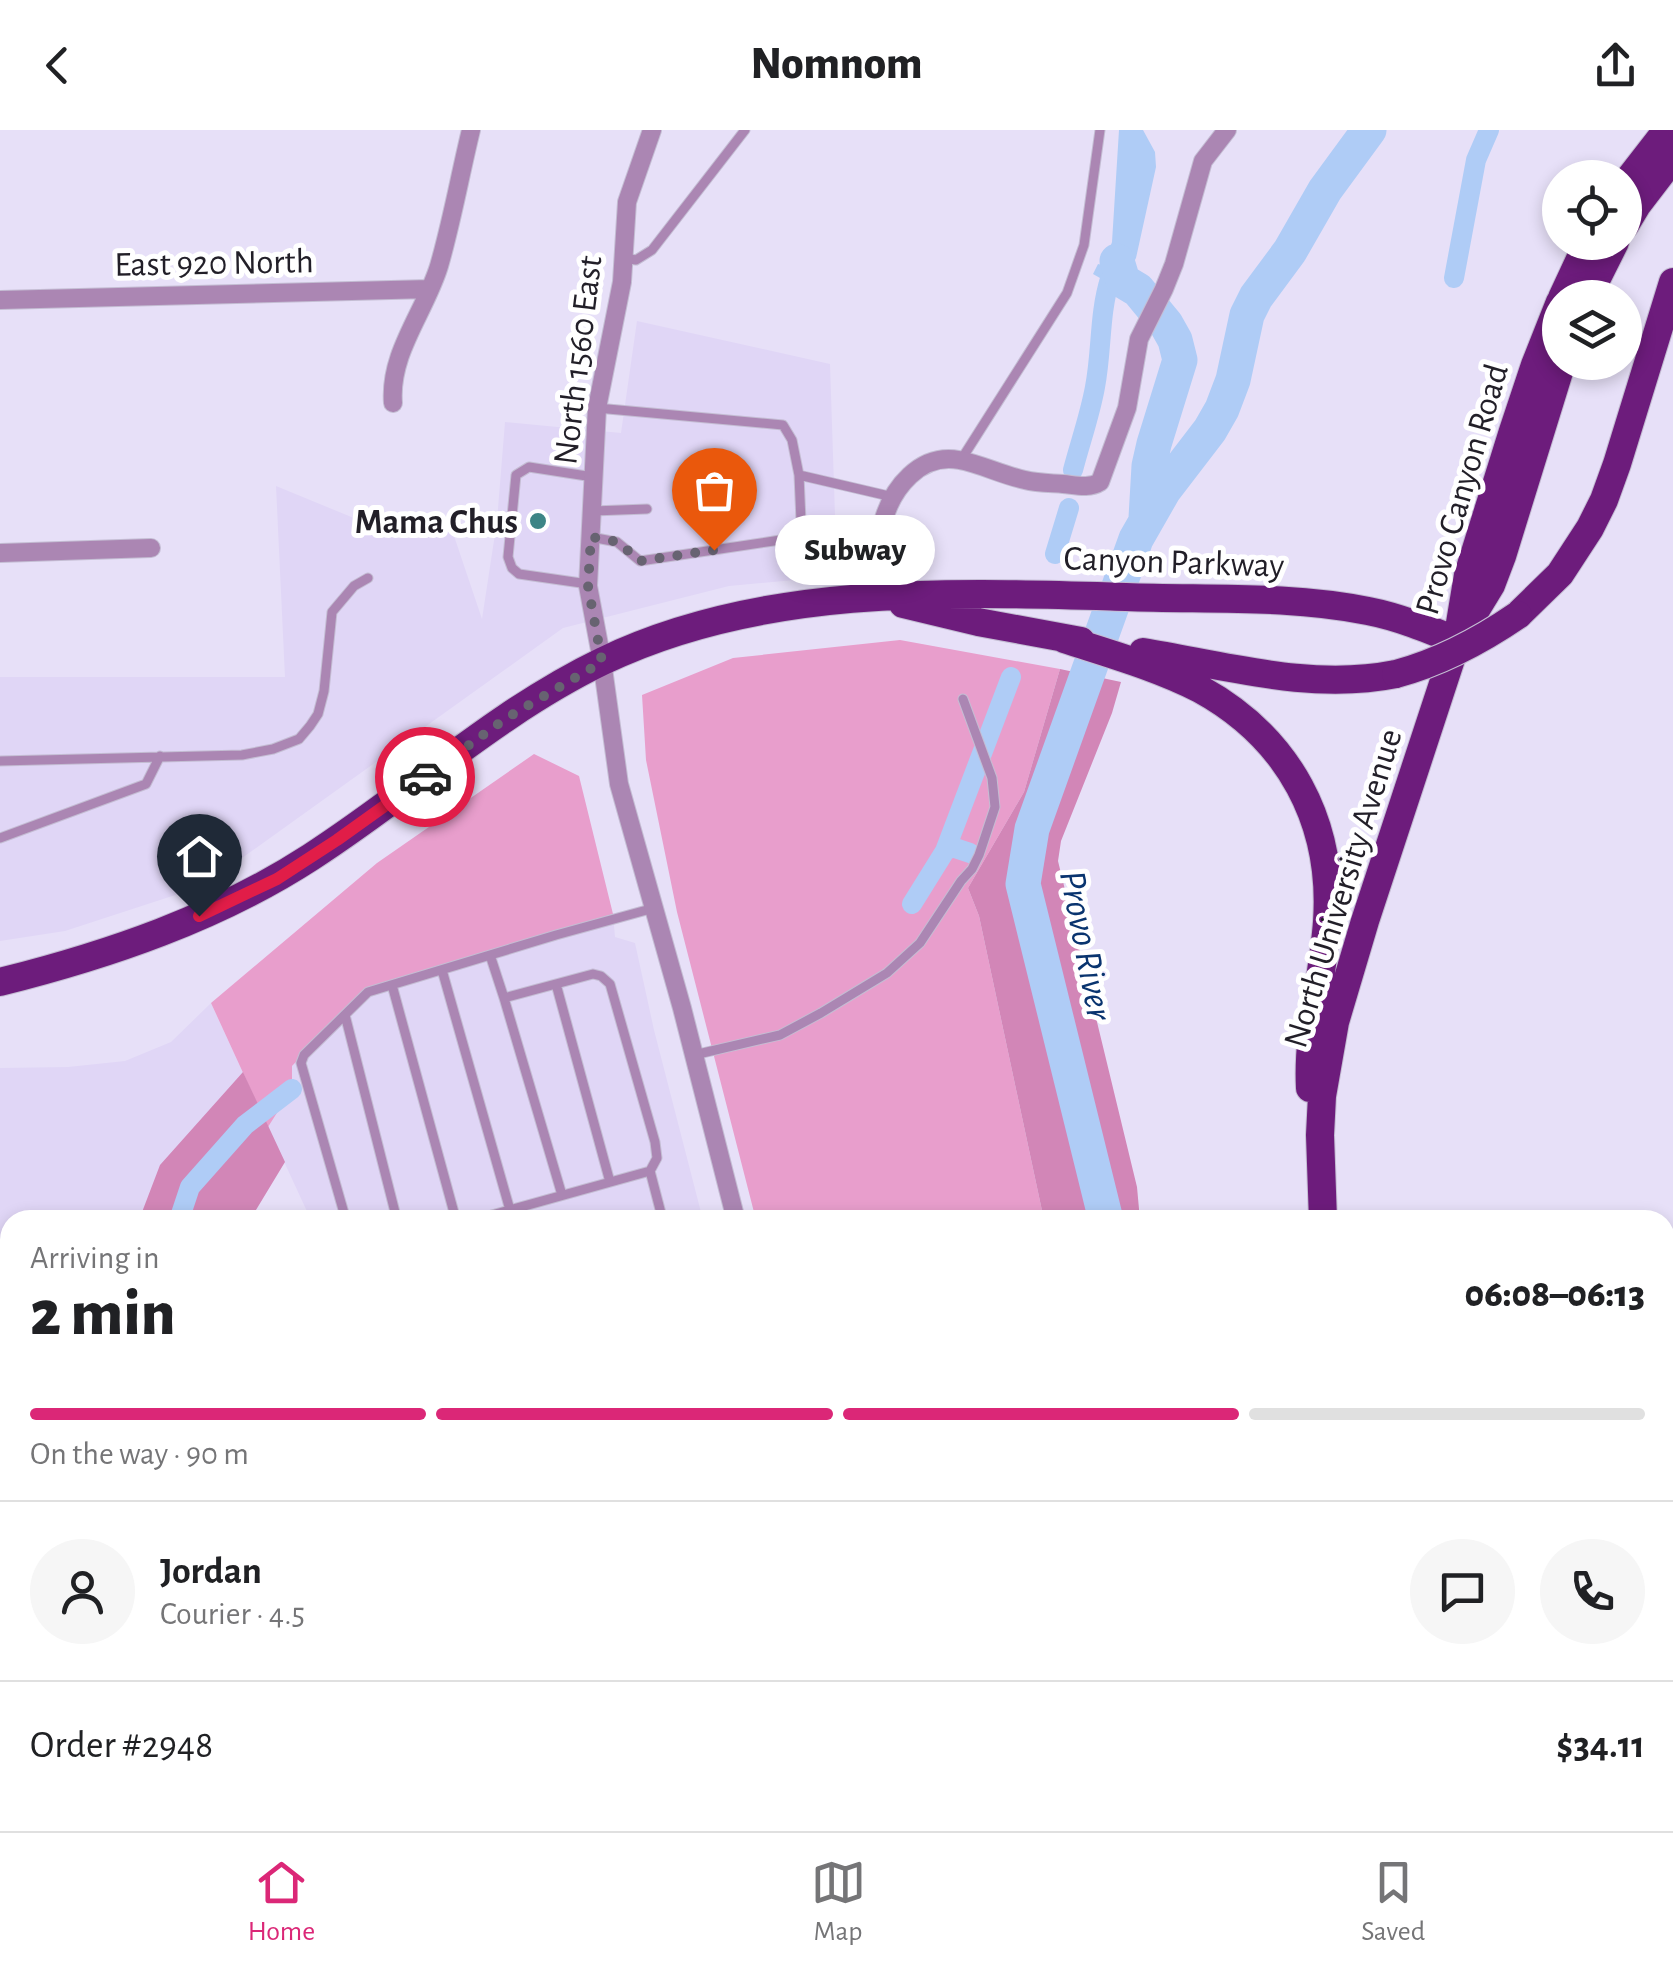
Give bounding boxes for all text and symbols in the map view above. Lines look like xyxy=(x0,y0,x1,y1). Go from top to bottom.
icon: back xyxy=(30,38,85,93)
icon: share xyxy=(1588,38,1643,93)
text: Nomnom xyxy=(751,42,922,87)
map controls xyxy=(1542,160,1642,380)
button: locate xyxy=(1542,160,1642,260)
street label: East 920 North xyxy=(114,244,314,283)
street label: North 1560 East xyxy=(548,254,609,467)
button: layers xyxy=(1542,280,1642,380)
street label: Provo Canyon Road xyxy=(1410,360,1515,619)
pin xyxy=(672,448,757,551)
icon: bag xyxy=(687,463,742,518)
place label: Mama Chus xyxy=(355,505,518,540)
marker: Mama Chus xyxy=(527,510,549,532)
callout: Subway xyxy=(774,515,934,585)
text: Subway xyxy=(804,534,906,566)
street label: Canyon Parkway xyxy=(1063,541,1285,584)
street label: North University Avenue xyxy=(1278,725,1409,1052)
courier xyxy=(375,727,475,827)
icon: car xyxy=(398,750,453,805)
pin xyxy=(157,814,242,917)
icon: home xyxy=(172,829,227,884)
water label: Provo River xyxy=(1052,867,1118,1025)
text: Arriving in xyxy=(30,1242,159,1274)
text: 06:08–06:13 xyxy=(1464,1276,1645,1314)
text: 2 min xyxy=(30,1282,176,1347)
text: On the way · 90 m xyxy=(30,1438,249,1470)
button: person xyxy=(30,1539,135,1644)
button: chat xyxy=(1410,1539,1515,1644)
button: phone xyxy=(1540,1539,1645,1644)
text: Jordan xyxy=(160,1553,262,1591)
text: Courier · 4.5 xyxy=(160,1598,305,1630)
text: Order #2948 xyxy=(30,1727,213,1765)
text: $34.11 xyxy=(1556,1727,1645,1765)
tab: Home xyxy=(248,1855,315,1949)
tab: Map xyxy=(811,1855,866,1949)
tab: Saved xyxy=(1361,1855,1425,1949)

